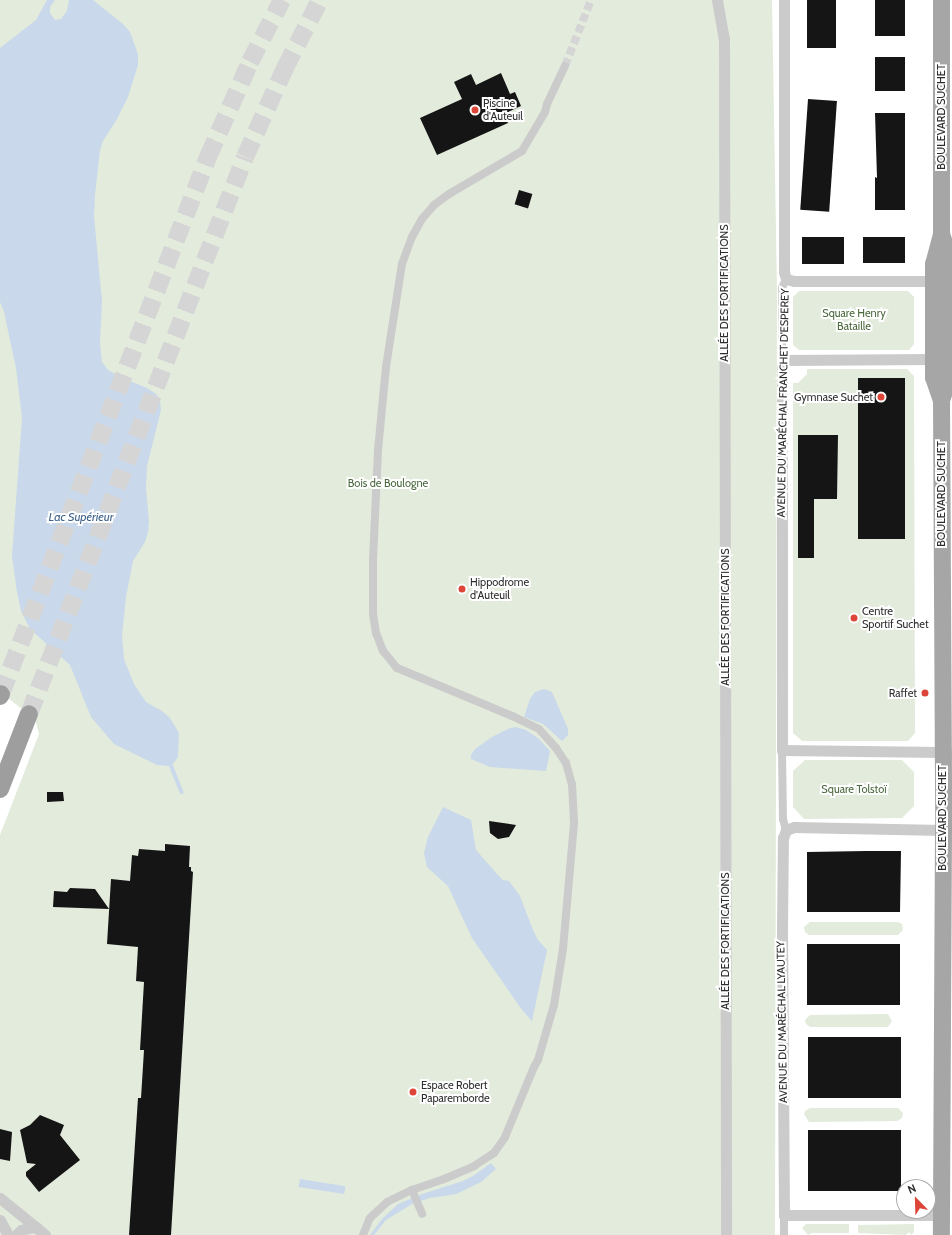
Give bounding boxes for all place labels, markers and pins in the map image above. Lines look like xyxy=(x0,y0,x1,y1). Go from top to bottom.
place label: Piscine d'Auteuil xyxy=(483,97,523,123)
marker: Piscine d'Auteuil xyxy=(470,105,480,115)
place label: Gymnase Suchet xyxy=(794,390,873,404)
marker: Gymnase Suchet xyxy=(876,392,886,402)
place label: Hippodrome d'Auteuil xyxy=(470,576,529,602)
marker: Hippodrome d'Auteuil xyxy=(457,584,467,594)
place label: Centre Sportif Suchet xyxy=(862,605,929,631)
marker: Centre Sportif Suchet xyxy=(849,613,859,623)
place label: Raffet xyxy=(889,686,917,700)
marker: Raffet xyxy=(920,688,930,698)
place label: Espace Robert Paparemborde xyxy=(421,1079,490,1105)
marker: Espace Robert Paparemborde xyxy=(408,1087,418,1097)

